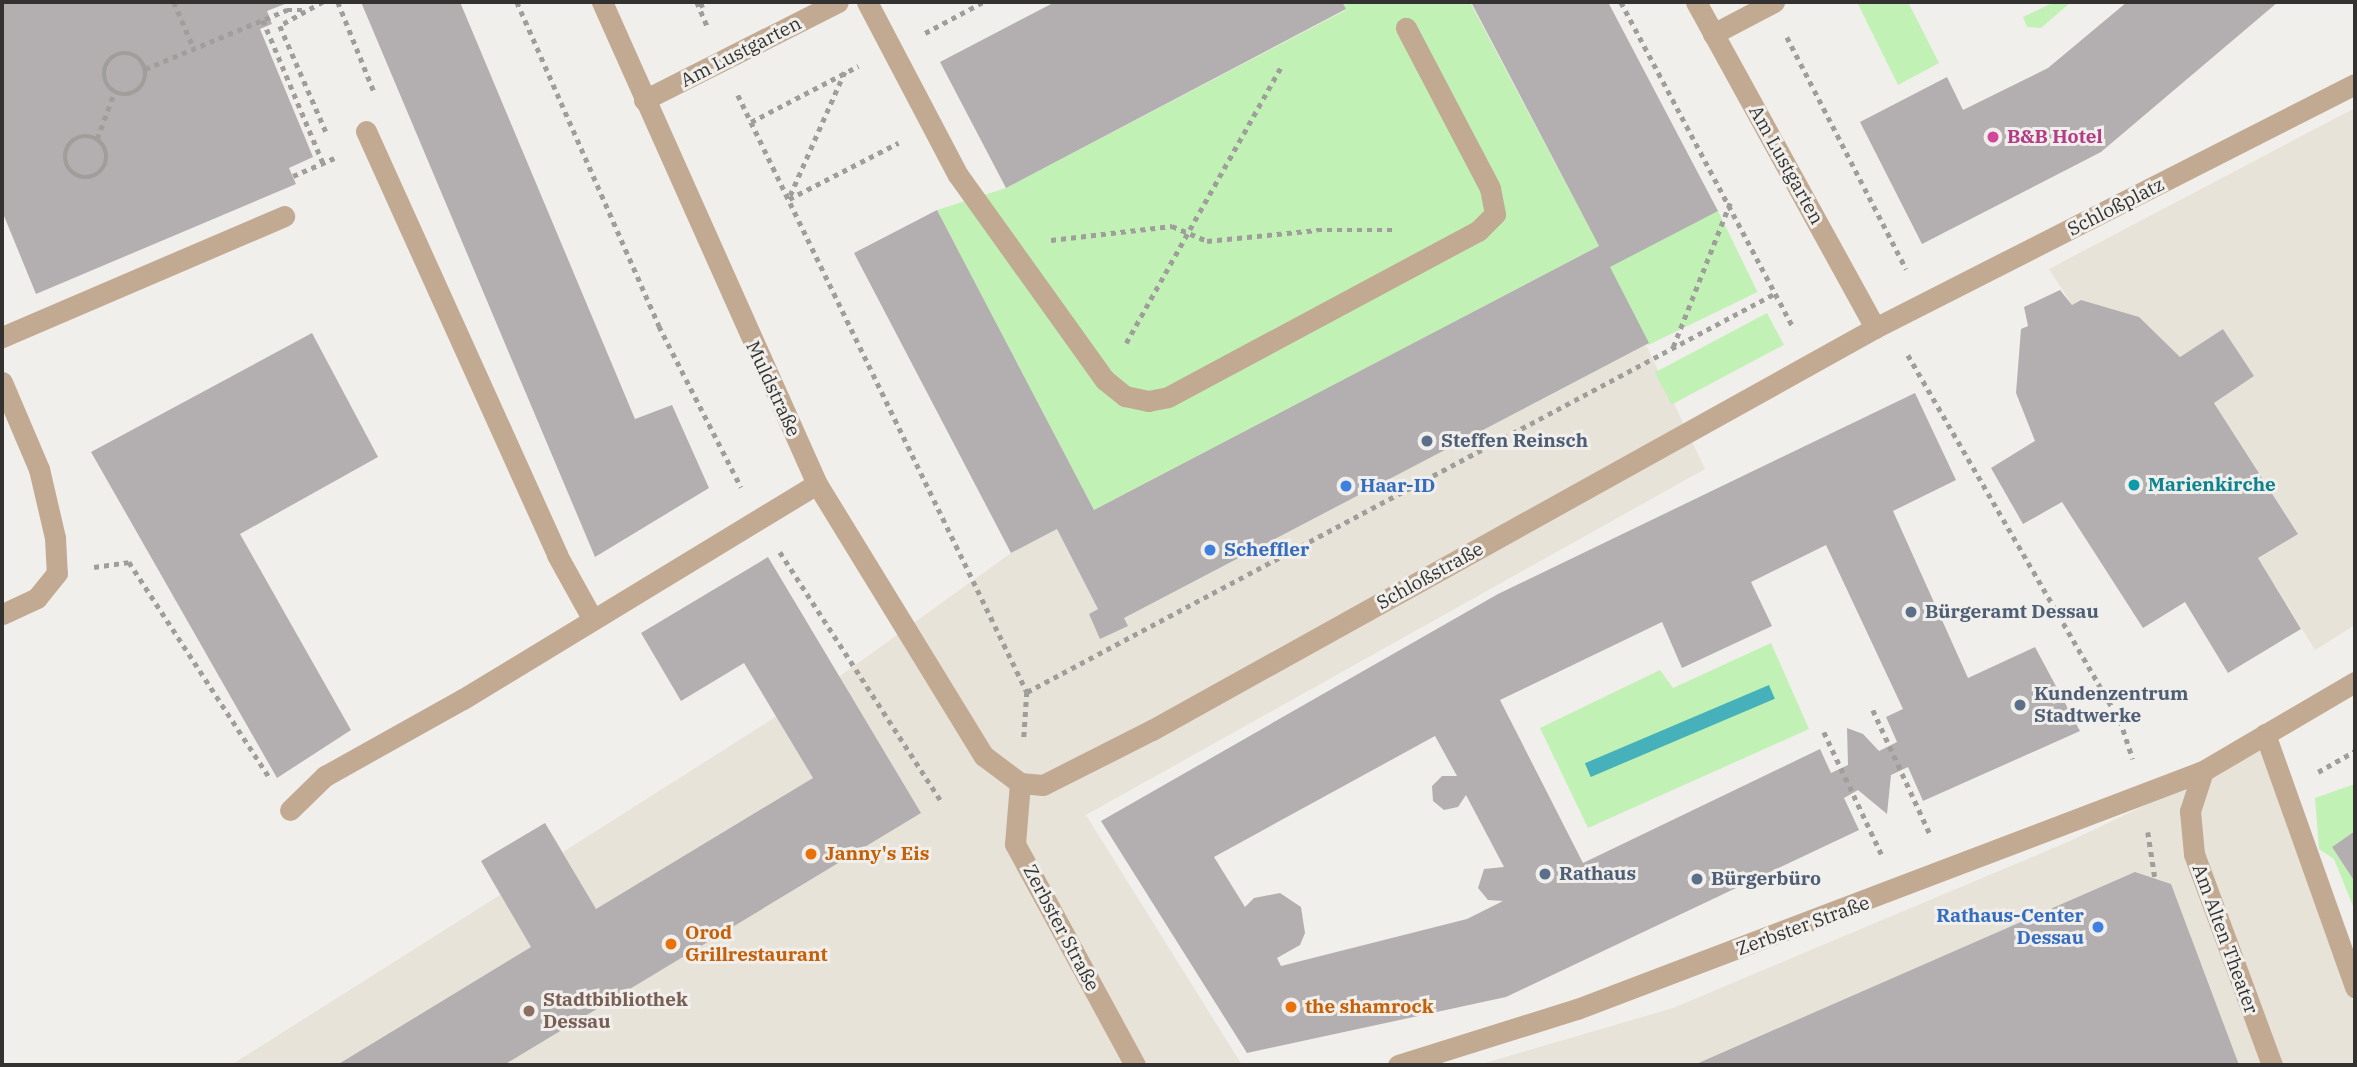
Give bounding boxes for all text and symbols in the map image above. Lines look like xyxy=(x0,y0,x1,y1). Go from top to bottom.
street label: Am Lustgarten xyxy=(677,12,805,92)
street label: Am Lustgarten xyxy=(1744,102,1828,228)
place label: B&B Hotel xyxy=(2007,126,2103,148)
marker: B&B Hotel xyxy=(1985,129,2001,145)
street label: Schloßplatz xyxy=(2064,173,2168,241)
street label: Muldstraße xyxy=(741,338,805,440)
place label: Steffen Reinsch xyxy=(1441,430,1588,452)
marker: Steffen Reinsch xyxy=(1419,433,1435,449)
place label: Marienkirche xyxy=(2148,474,2276,496)
place label: Haar-ID xyxy=(1360,475,1435,497)
marker: Marienkirche xyxy=(2126,477,2142,493)
marker: Haar-ID xyxy=(1338,478,1354,494)
street label: Schloßstraße xyxy=(1373,537,1487,615)
place label: Scheffler xyxy=(1224,539,1309,561)
marker: Scheffler xyxy=(1202,542,1218,558)
place label: Bürgeramt Dessau xyxy=(1925,601,2099,623)
marker: Bürgeramt Dessau xyxy=(1903,604,1919,620)
place label: Kundenzentrum Stadtwerke xyxy=(2034,683,2189,727)
marker: Kundenzentrum Stadtwerke xyxy=(2012,697,2028,713)
place label: Janny's Eis xyxy=(825,843,929,865)
marker: Janny's Eis xyxy=(803,846,819,862)
street label: Zerbster Straße xyxy=(1018,861,1104,995)
street label: Am Alten Theater xyxy=(2187,861,2263,1017)
place label: Rathaus xyxy=(1559,863,1636,885)
marker: Rathaus xyxy=(1537,866,1553,882)
place label: Bürgerbüro xyxy=(1711,868,1821,890)
marker: Bürgerbüro xyxy=(1689,871,1705,887)
street label: Zerbster Straße xyxy=(1733,891,1873,961)
place label: Rathaus-Center Dessau xyxy=(1936,905,2084,949)
marker: Rathaus-Center Dessau xyxy=(2090,919,2106,935)
place label: Orod Grillrestaurant xyxy=(685,922,828,966)
marker: Orod Grillrestaurant xyxy=(663,936,679,952)
place label: Stadtbibliothek Dessau xyxy=(543,989,688,1033)
place label: the shamrock xyxy=(1305,996,1434,1018)
marker: the shamrock xyxy=(1283,999,1299,1015)
marker: Stadtbibliothek Dessau xyxy=(521,1003,537,1019)

